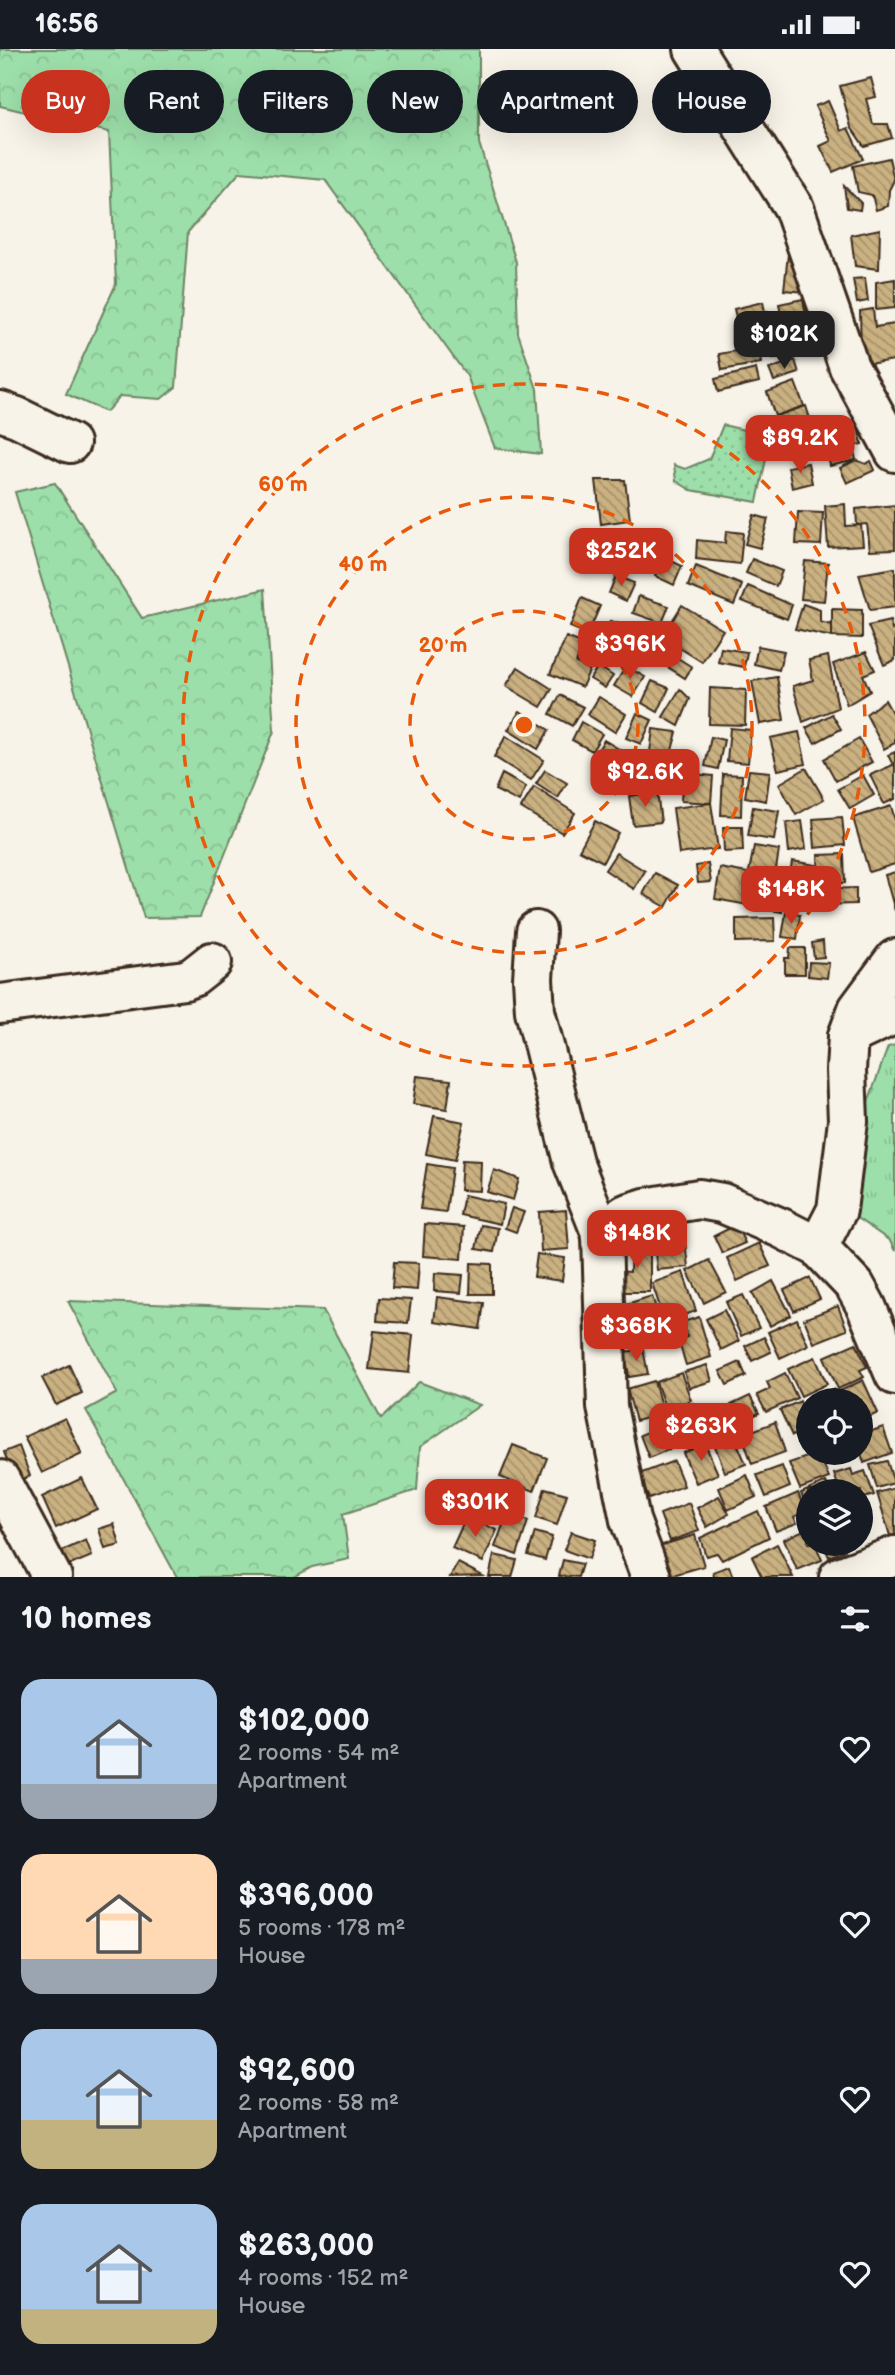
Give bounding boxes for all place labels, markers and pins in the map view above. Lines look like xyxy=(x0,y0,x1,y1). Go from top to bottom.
pin: $102K xyxy=(735,311,833,371)
pin: $89.2K xyxy=(743,415,857,475)
pin: $252K xyxy=(572,529,670,588)
pin: $396K xyxy=(581,621,679,681)
centre of rings xyxy=(512,713,536,737)
pin: $92.6K xyxy=(588,749,702,809)
pin: $148K xyxy=(742,867,840,926)
pin: $148K xyxy=(588,1211,686,1270)
pin: $368K xyxy=(587,1303,685,1363)
pin: $263K xyxy=(652,1403,750,1463)
pin: $301K xyxy=(426,1479,524,1539)

